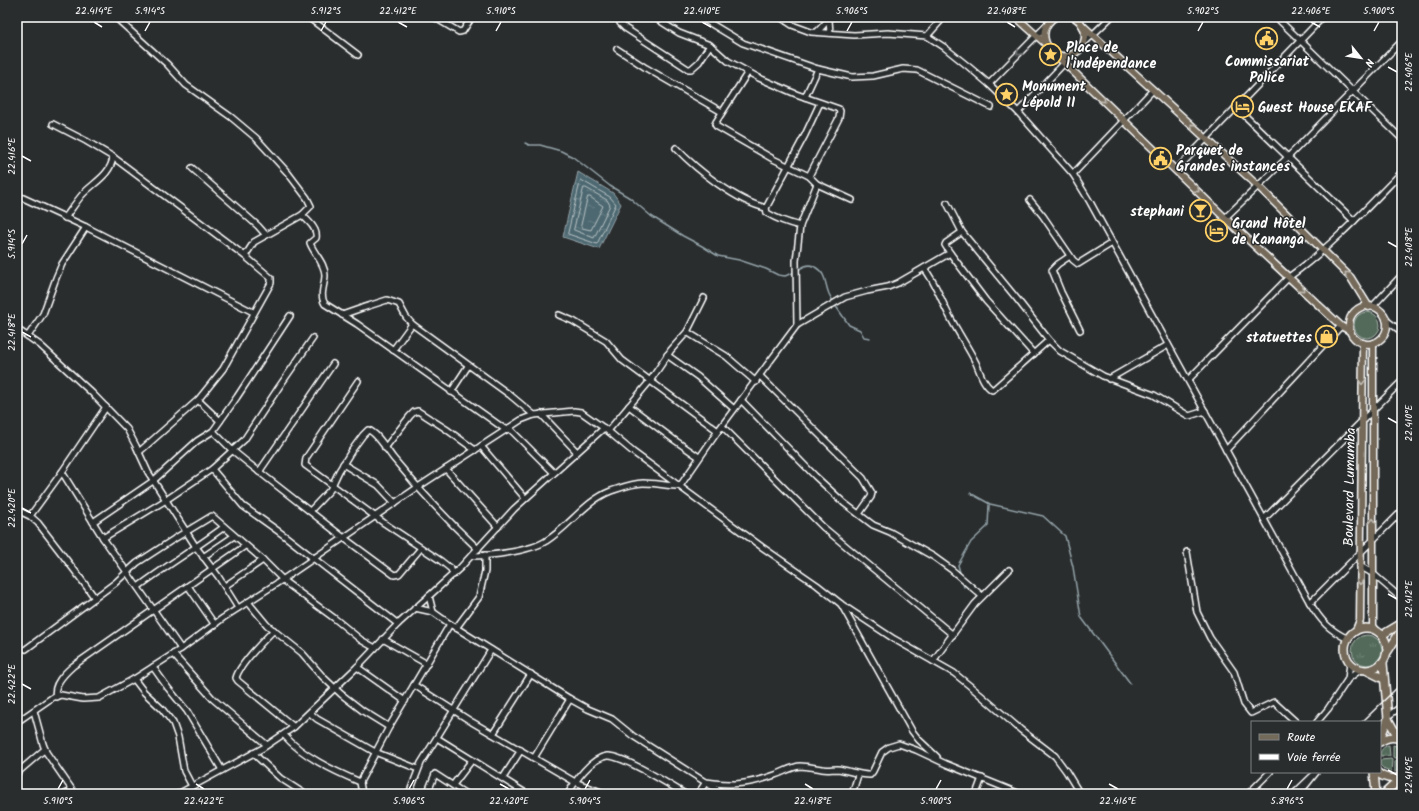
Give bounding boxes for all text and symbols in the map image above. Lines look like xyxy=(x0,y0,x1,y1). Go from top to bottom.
text: 22.414°E xyxy=(75,3,114,19)
text: 5.914°S xyxy=(135,3,166,19)
text: 5.912°S xyxy=(311,3,342,19)
text: 22.412°E xyxy=(379,3,418,19)
text: 5.910°S xyxy=(486,3,516,19)
text: 22.410°E xyxy=(684,3,722,19)
text: 5.906°S xyxy=(836,3,869,19)
text: 22.408°E xyxy=(987,3,1028,19)
text: 5.902°S xyxy=(1187,3,1220,19)
text: 22.406°E xyxy=(1291,3,1332,19)
text: 5.900°S xyxy=(1363,3,1395,19)
public building icon: Commissariat Police xyxy=(1254,26,1280,52)
place label: Place de l'indépendance xyxy=(1066,37,1157,75)
north arrow xyxy=(1341,38,1381,78)
place icon: Place de l'indépendance xyxy=(1038,42,1064,68)
one-way arrow xyxy=(1016,48,1024,56)
place label: Commissariat Police xyxy=(1225,51,1310,89)
text: 22.406°E xyxy=(1401,51,1417,92)
text: N xyxy=(1359,55,1378,70)
place label: Monument Lépold II xyxy=(1022,76,1087,114)
place icon: Monument Lépold II xyxy=(994,81,1020,107)
hotel icon: Guest House EKAF xyxy=(1229,94,1255,120)
one-way arrow xyxy=(1098,95,1106,103)
place label: Guest House EKAF xyxy=(1258,97,1373,119)
one-way arrow xyxy=(1190,124,1198,131)
text: 22.416°E xyxy=(4,136,20,175)
place label: Parquet de Grandes instances xyxy=(1176,140,1290,178)
public building icon: Parquet de Grandes instances xyxy=(1147,145,1173,171)
one-way arrow xyxy=(1192,185,1200,193)
bar icon: stephani xyxy=(1187,198,1213,224)
place label: stephani xyxy=(1130,201,1184,223)
place label: Grand Hôtel de Kananga xyxy=(1232,213,1306,251)
hotel icon: Grand Hôtel de Kananga xyxy=(1204,218,1230,244)
text: 22.408°E xyxy=(1401,226,1417,267)
text: 5.914°S xyxy=(4,228,20,259)
one-way arrow xyxy=(1345,272,1352,279)
one-way arrow xyxy=(1297,284,1305,292)
text: 22.418°E xyxy=(4,312,20,351)
shop icon: statuettes xyxy=(1314,324,1340,350)
place label: statuettes xyxy=(1246,327,1312,349)
one-way arrow xyxy=(1358,379,1366,385)
text: 22.410°E xyxy=(1401,403,1417,441)
street label: Boulevard Lumumba xyxy=(1338,427,1362,547)
text: 22.420°E xyxy=(4,487,20,528)
one-way arrow xyxy=(1369,518,1377,524)
one-way arrow xyxy=(1356,579,1364,585)
text: 22.412°E xyxy=(1401,579,1417,618)
text: 22.422°E xyxy=(4,663,20,704)
legend xyxy=(1251,721,1381,773)
text: Route xyxy=(1287,728,1316,747)
text: Voie ferrée xyxy=(1287,748,1341,767)
text: 22.414°E xyxy=(1401,755,1417,794)
text: 5.910°S xyxy=(43,793,73,809)
text: 22.422°E xyxy=(184,793,225,809)
text: 5.906°S xyxy=(393,793,426,809)
text: 22.420°E xyxy=(489,793,530,809)
text: 5.904°S xyxy=(569,793,602,809)
text: 22.418°E xyxy=(794,793,833,809)
text: 5.900°S xyxy=(920,793,952,809)
text: 22.416°E xyxy=(1099,793,1138,809)
text: 5.896°S xyxy=(1271,793,1304,809)

